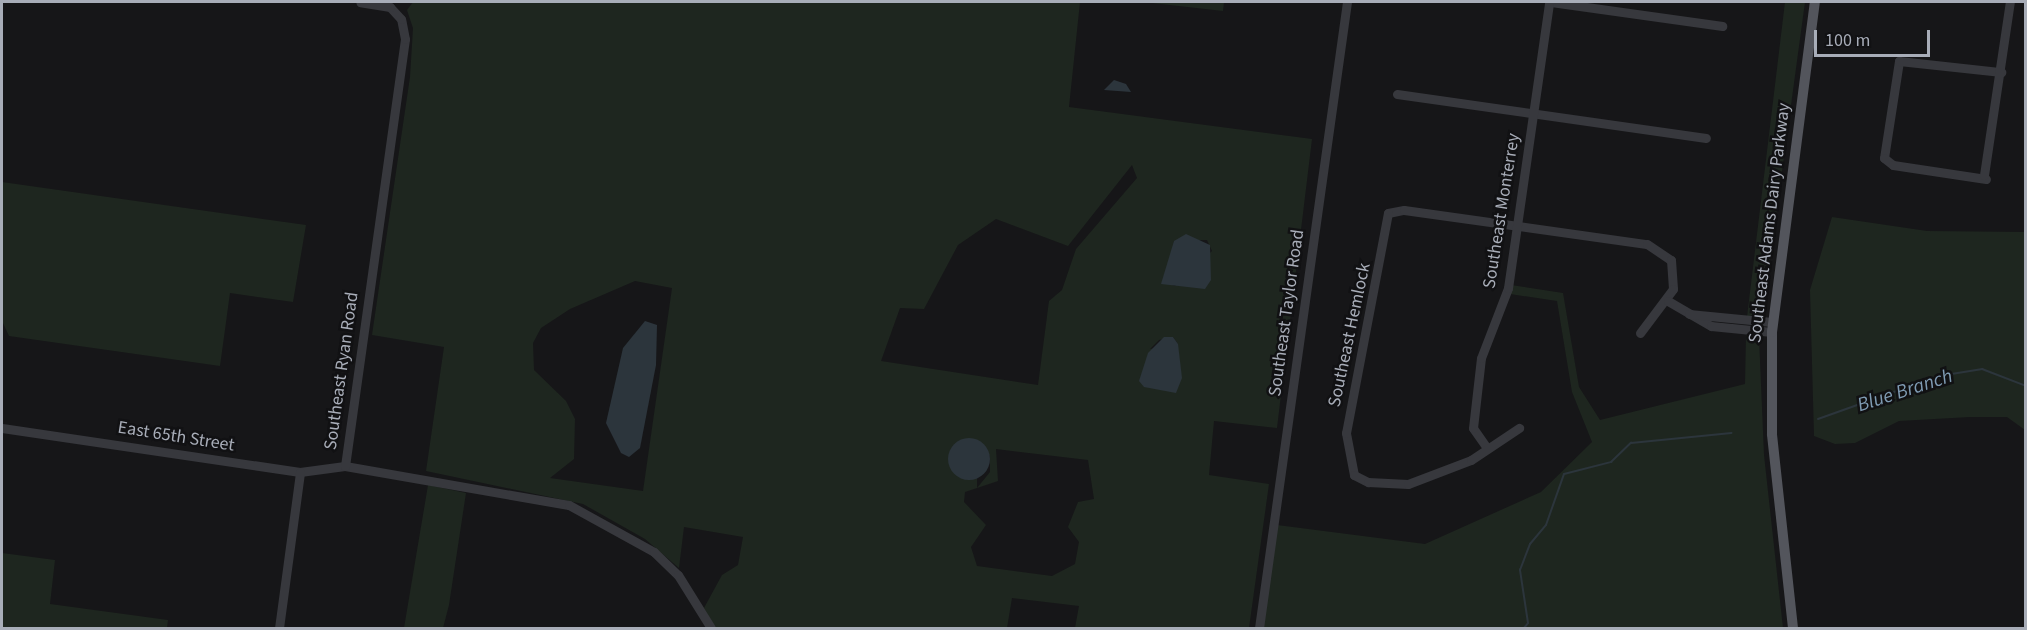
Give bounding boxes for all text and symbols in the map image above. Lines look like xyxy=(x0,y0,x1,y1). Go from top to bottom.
scale bar xyxy=(1817,18,1932,56)
text: 100 m xyxy=(1825,28,1870,53)
street label: Southeast Adams Dairy Parkway xyxy=(1745,102,1795,344)
street label: Southeast Monterrey xyxy=(1479,132,1525,290)
street label: Southeast Taylor Road xyxy=(1265,228,1309,398)
street label: Southeast Hemlock xyxy=(1324,261,1376,409)
street label: Southeast Ryan Road xyxy=(320,291,364,451)
water label: Blue Branch xyxy=(1854,364,1956,418)
street label: East 65th Street xyxy=(116,417,236,457)

